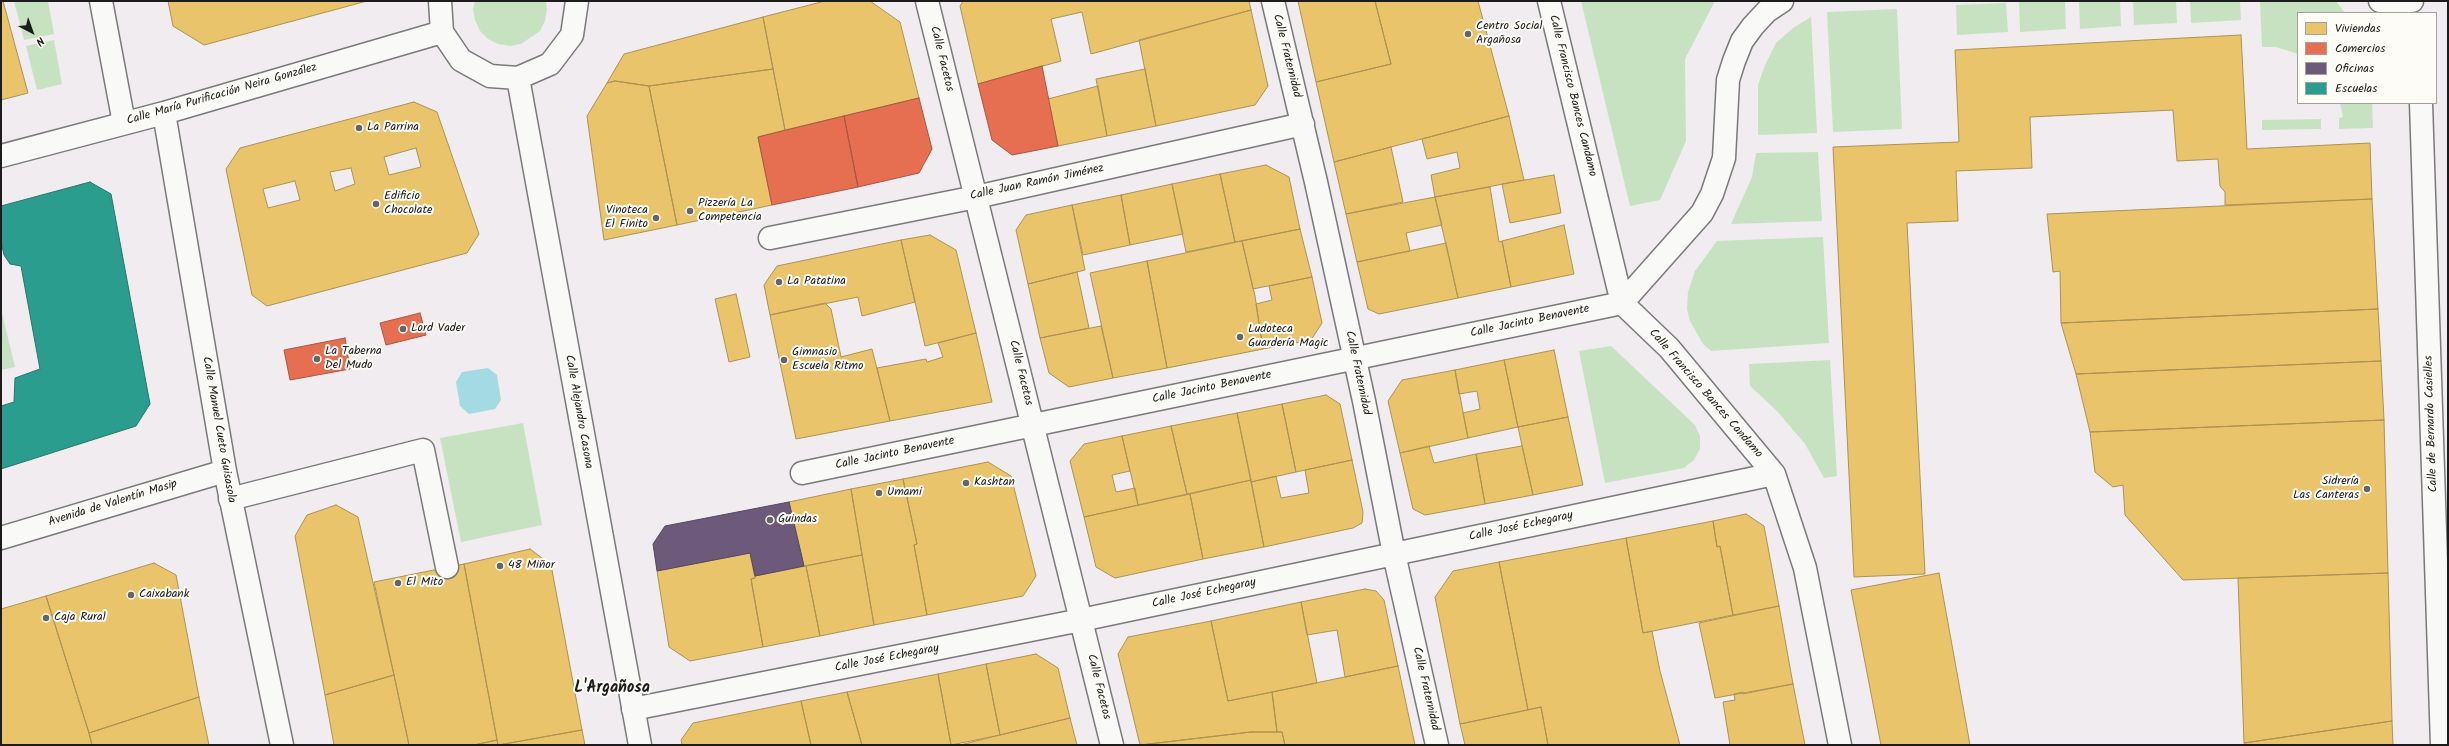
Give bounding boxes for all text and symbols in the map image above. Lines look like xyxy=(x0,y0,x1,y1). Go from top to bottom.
north arrow xyxy=(12,12,52,52)
legend xyxy=(2297,12,2437,104)
street label: Calle Fraternidad xyxy=(1269,13,1303,99)
street label: Calle Francisco Bances Candamo xyxy=(1545,14,1599,178)
text: Viviendas xyxy=(2335,19,2381,38)
place label: Centro Social Argañosa xyxy=(1476,20,1542,48)
street label: Calle Facetos xyxy=(926,25,956,93)
marker: Centro Social Argañosa xyxy=(1463,29,1473,39)
text: N xyxy=(31,32,48,50)
text: Comercios xyxy=(2335,39,2385,58)
text: Oficinas xyxy=(2335,59,2374,78)
street label: Calle María Purificación Neira González xyxy=(125,61,319,129)
text: Escuelas xyxy=(2335,79,2377,98)
place label: La Parrina xyxy=(367,121,419,135)
marker: La Parrina xyxy=(354,123,364,133)
street label: Calle Juan Ramón Jiménez xyxy=(969,162,1105,204)
place label: Edificio Chocolate xyxy=(384,190,432,218)
place label: Pizzería La Competencia xyxy=(698,197,762,225)
marker: Edificio Chocolate xyxy=(371,199,381,209)
place label: Vinoteca El Finito xyxy=(605,204,648,232)
marker: Pizzería La Competencia xyxy=(685,206,695,216)
marker: Vinoteca El Finito xyxy=(651,213,661,223)
place label: La Patatina xyxy=(787,275,846,289)
marker: La Patatina xyxy=(774,277,784,287)
street label: Calle Jacinto Benavente xyxy=(1469,302,1591,342)
place label: Lord Vader xyxy=(411,322,465,336)
place label: Ludoteca Guardería Magic xyxy=(1248,323,1328,351)
marker: Lord Vader xyxy=(398,324,408,334)
street label: Calle Francisco Bances Candamo xyxy=(1645,327,1765,461)
street label: Calle Fraternidad xyxy=(1341,330,1373,416)
marker: Ludoteca Guardería Magic xyxy=(1235,332,1245,342)
street label: Calle Facetos xyxy=(1005,339,1035,407)
place label: La Taberna Del Mudo xyxy=(325,345,382,373)
place label: Gimnasio Escuela Ritmo xyxy=(792,346,864,374)
marker: La Taberna Del Mudo xyxy=(312,354,322,364)
street label: Calle Alejandro Casona xyxy=(561,354,595,470)
marker: Gimnasio Escuela Ritmo xyxy=(779,355,789,365)
street label: Calle de Bernardo Casielles xyxy=(2422,355,2442,493)
street label: Calle Manuel Cueto Guisasola xyxy=(198,356,238,504)
street label: Calle Jacinto Benavente xyxy=(1151,368,1273,408)
street label: Calle Jacinto Benavente xyxy=(834,434,956,474)
place label: Sidrería Las Canteras xyxy=(2293,475,2359,503)
place label: Kashtan xyxy=(974,476,1015,490)
street label: Avenida de Valentín Masip xyxy=(47,478,179,530)
marker: Kashtan xyxy=(961,478,971,488)
marker: Sidrería Las Canteras xyxy=(2362,484,2372,494)
place label: Umami xyxy=(887,486,922,500)
marker: Umami xyxy=(874,488,884,498)
street label: Calle José Echegaray xyxy=(1468,509,1574,545)
place label: Guindas xyxy=(778,513,817,527)
marker: Guindas xyxy=(765,515,775,525)
place label: 48 Miñor xyxy=(508,559,555,573)
marker: 48 Miñor xyxy=(495,561,505,571)
place label: El Mito xyxy=(406,576,443,590)
street label: Calle José Echegaray xyxy=(1151,576,1257,612)
marker: El Mito xyxy=(393,578,403,588)
place label: Caixabank xyxy=(139,588,189,602)
marker: Caixabank xyxy=(126,590,136,600)
place label: Caja Rural xyxy=(54,611,106,625)
marker: Caja Rural xyxy=(41,613,51,623)
street label: Calle José Echegaray xyxy=(834,642,940,676)
street label: Calle Fraternidad xyxy=(1408,646,1442,732)
street label: Calle Facetos xyxy=(1083,653,1113,721)
district label: L'Argañosa xyxy=(574,679,650,699)

